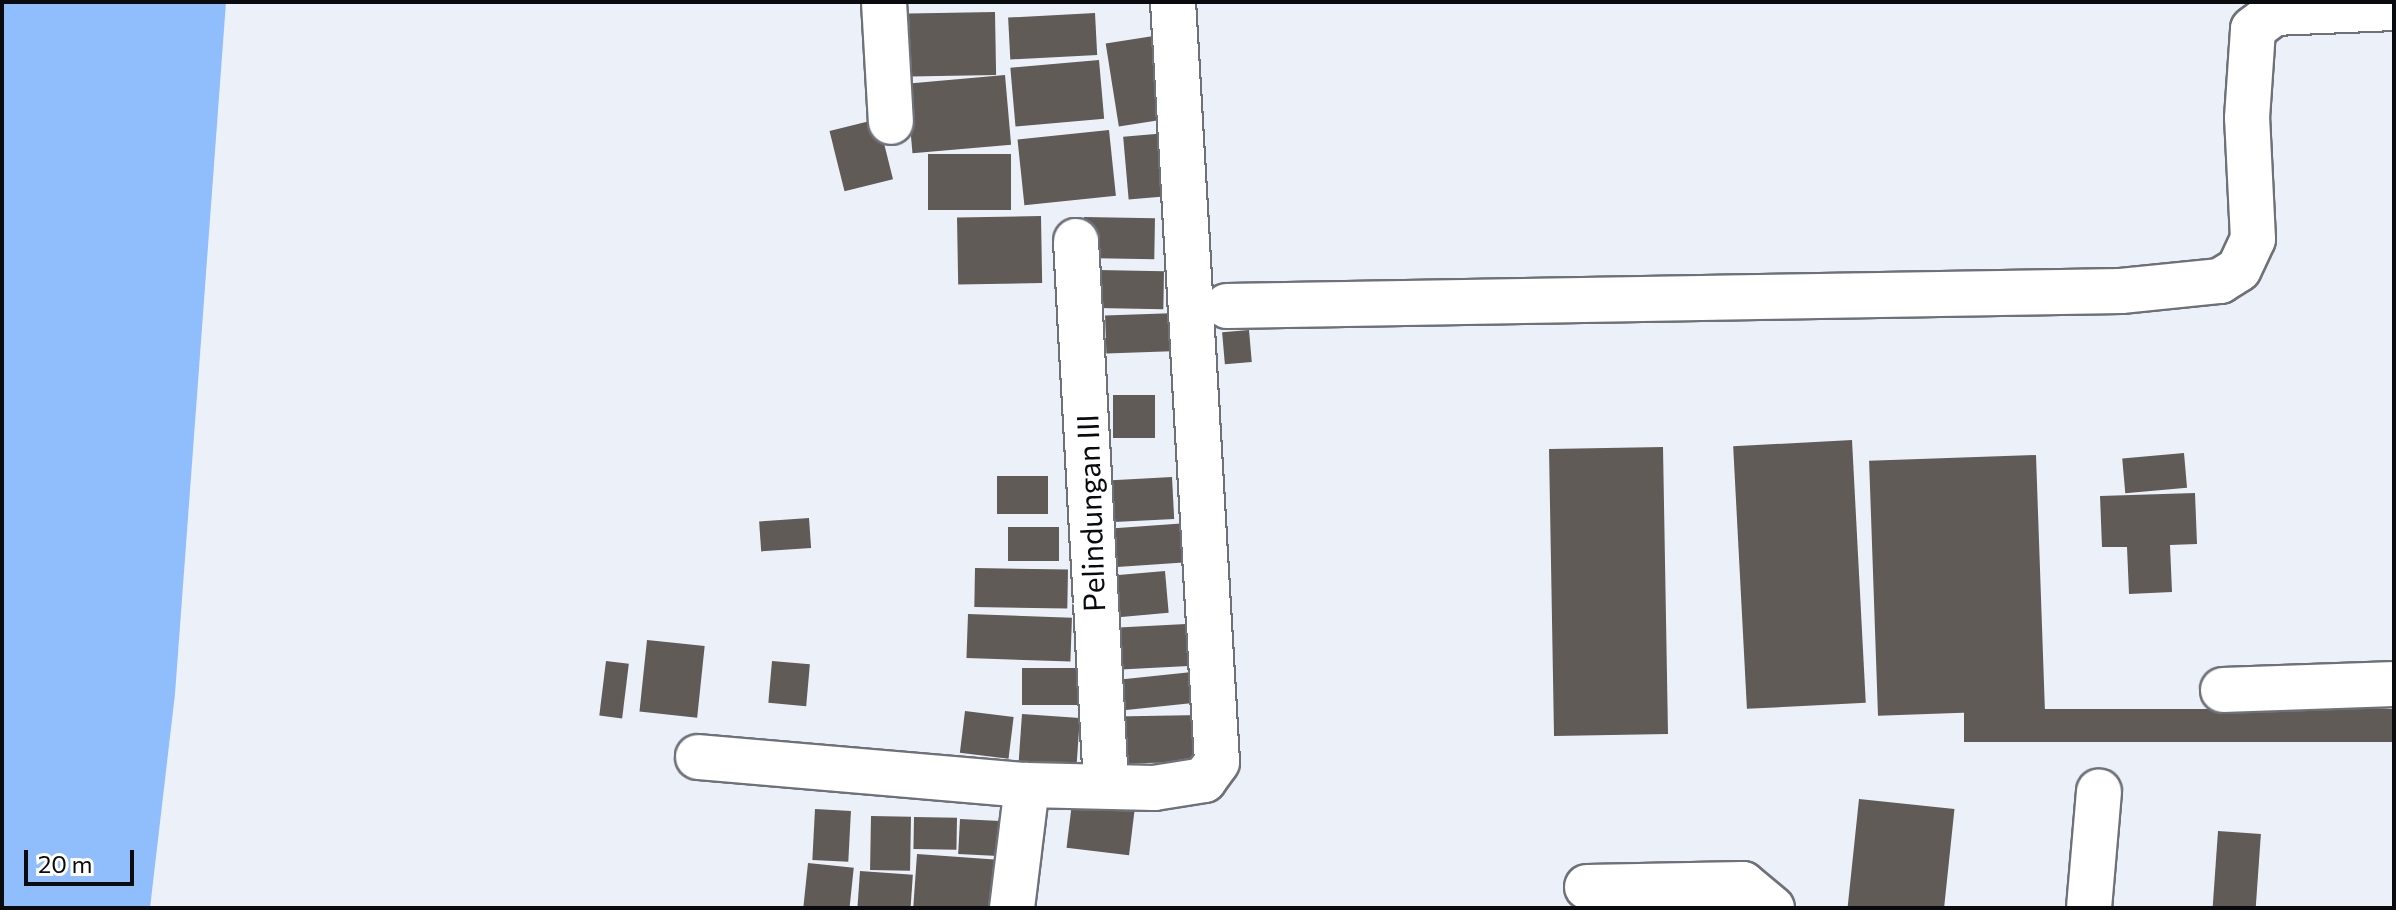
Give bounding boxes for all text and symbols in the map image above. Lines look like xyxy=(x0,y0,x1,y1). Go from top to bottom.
street label: Pelindungan III xyxy=(1069,414,1111,612)
scale bar xyxy=(28,834,138,884)
text: 20 m xyxy=(38,849,92,878)

